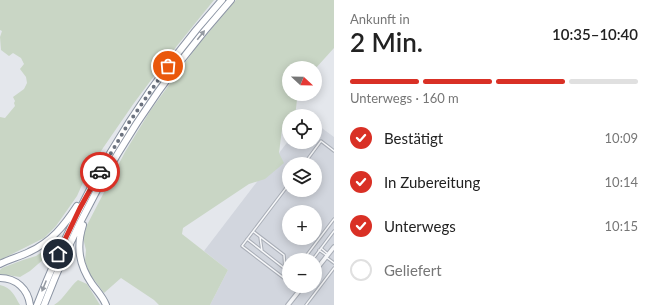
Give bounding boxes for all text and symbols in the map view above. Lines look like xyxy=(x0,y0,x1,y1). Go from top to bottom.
text: Ankunft in xyxy=(350,11,410,27)
text: 10:35–10:40 xyxy=(552,25,638,43)
text: 2 Min. xyxy=(350,26,423,58)
one-way arrow xyxy=(196,29,205,40)
pin xyxy=(151,49,185,83)
icon: bag xyxy=(157,55,179,77)
north arrow xyxy=(282,61,322,101)
map controls xyxy=(282,61,322,293)
text: Unterwegs · 160 m xyxy=(350,90,459,106)
button: locate xyxy=(282,109,322,149)
icon: check xyxy=(350,127,372,149)
text: Bestätigt xyxy=(384,129,443,147)
text: 10:09 xyxy=(605,130,638,146)
courier xyxy=(80,152,120,192)
button: layers xyxy=(282,157,322,197)
icon: car xyxy=(89,161,111,183)
icon: check xyxy=(350,171,372,193)
text: In Zubereitung xyxy=(384,173,480,191)
text: 10:14 xyxy=(605,174,638,190)
button: + xyxy=(282,205,322,245)
icon: check xyxy=(350,215,372,237)
text: Unterwegs xyxy=(384,217,456,235)
text: 10:15 xyxy=(605,218,638,234)
pin xyxy=(41,237,75,271)
icon: home xyxy=(47,243,69,265)
button: − xyxy=(282,253,322,293)
text: Geliefert xyxy=(384,261,442,279)
one-way arrow xyxy=(41,280,47,292)

